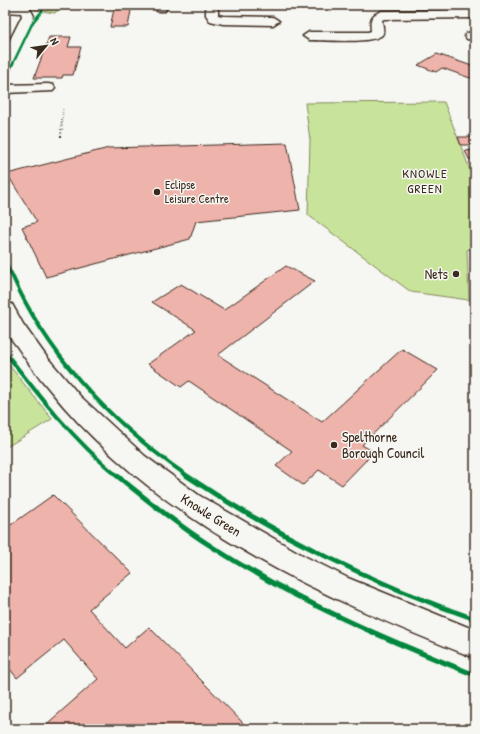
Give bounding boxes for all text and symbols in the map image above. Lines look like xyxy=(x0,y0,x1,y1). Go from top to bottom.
north arrow xyxy=(26,26,66,66)
text: N xyxy=(47,35,62,47)
district label: KNOWLE GREEN xyxy=(402,164,448,197)
place label: Eclipse Leisure Centre xyxy=(165,176,229,207)
marker: Eclipse Leisure Centre xyxy=(152,187,162,197)
place label: Nets xyxy=(425,264,448,283)
marker: Nets xyxy=(451,269,461,279)
place label: Spelthorne Borough Council xyxy=(342,427,425,463)
marker: Spelthorne Borough Council xyxy=(329,440,339,450)
street label: Knowle Green xyxy=(177,489,245,541)

